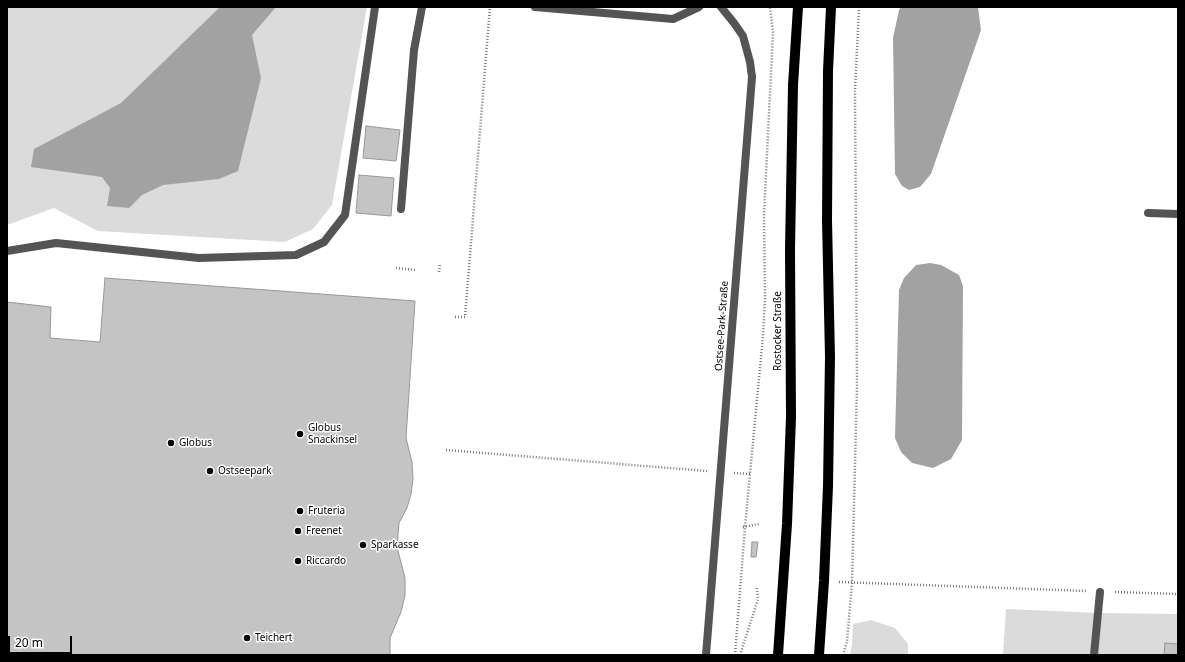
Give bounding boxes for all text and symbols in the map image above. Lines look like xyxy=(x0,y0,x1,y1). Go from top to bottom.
street label: Ostsee-Park-Straße xyxy=(713,280,731,372)
street label: Rostocker Straße xyxy=(772,291,784,371)
place label: Globus Snackinsel xyxy=(308,422,357,446)
marker: Globus Snackinsel xyxy=(295,429,305,439)
place label: Globus xyxy=(179,437,212,449)
marker: Globus xyxy=(166,438,176,448)
place label: Ostseepark xyxy=(218,465,272,477)
marker: Ostseepark xyxy=(205,466,215,476)
place label: Fruteria xyxy=(308,505,345,517)
marker: Fruteria xyxy=(295,506,305,516)
place label: Freenet xyxy=(306,525,342,537)
marker: Freenet xyxy=(293,526,303,536)
place label: Sparkasse xyxy=(371,539,419,551)
marker: Sparkasse xyxy=(358,540,368,550)
place label: Riccardo xyxy=(306,555,346,567)
marker: Riccardo xyxy=(293,556,303,566)
scale bar xyxy=(10,628,74,654)
place label: Teichert xyxy=(255,632,292,644)
marker: Teichert xyxy=(242,633,252,643)
text: 20 m xyxy=(15,634,43,651)

